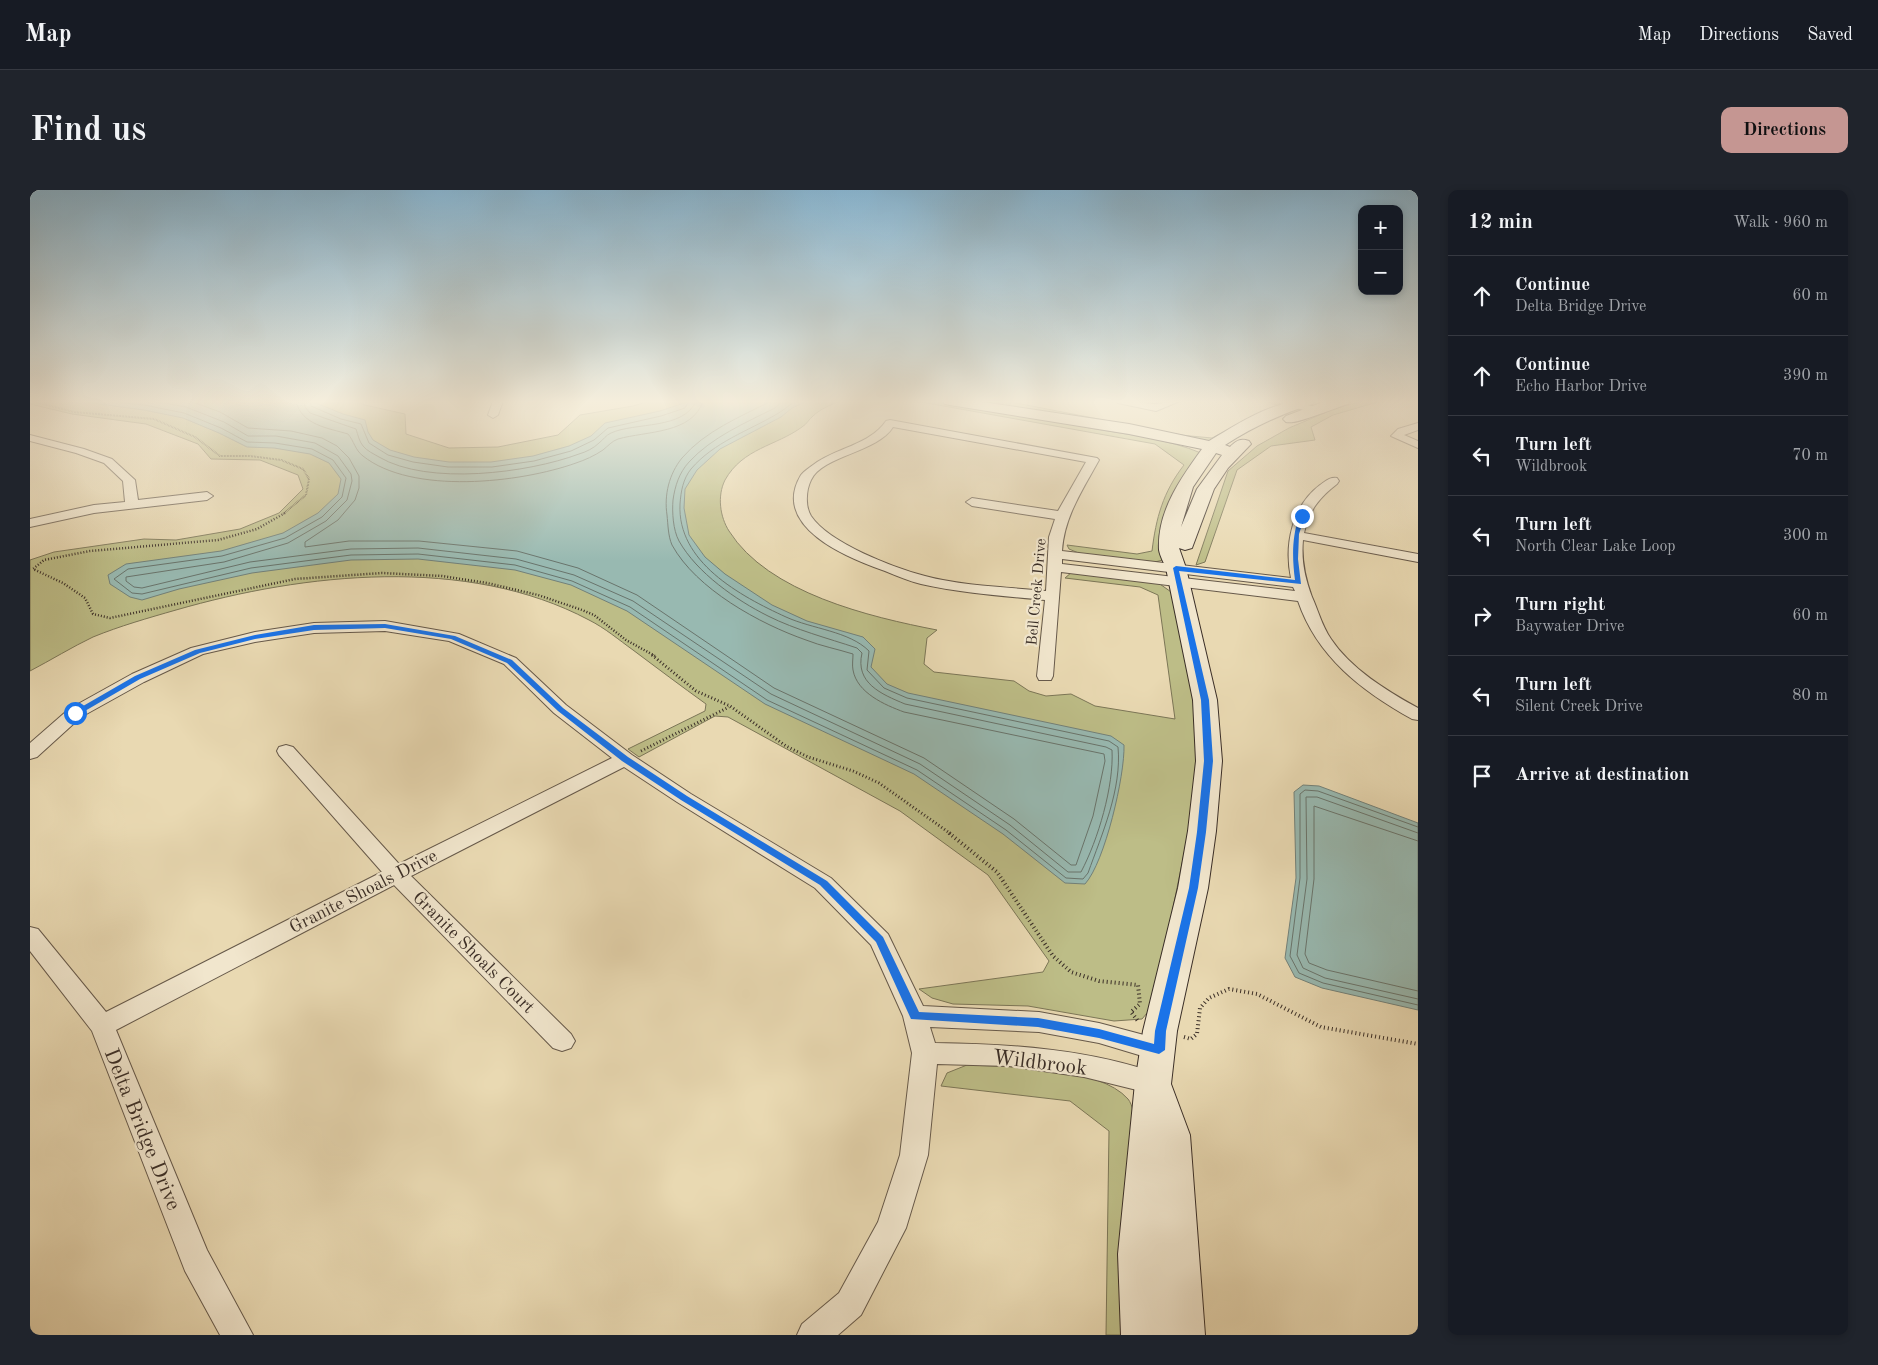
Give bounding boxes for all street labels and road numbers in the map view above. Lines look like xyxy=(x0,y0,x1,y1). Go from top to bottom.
street label: Bell Creek Drive xyxy=(1025,538,1050,646)
street label: Granite Shoals Drive xyxy=(287,847,440,937)
street label: Granite Shoals Court xyxy=(409,888,538,1017)
street label: Delta Bridge Drive xyxy=(100,1046,184,1213)
street label: Wildbrook xyxy=(991,1047,1088,1080)

